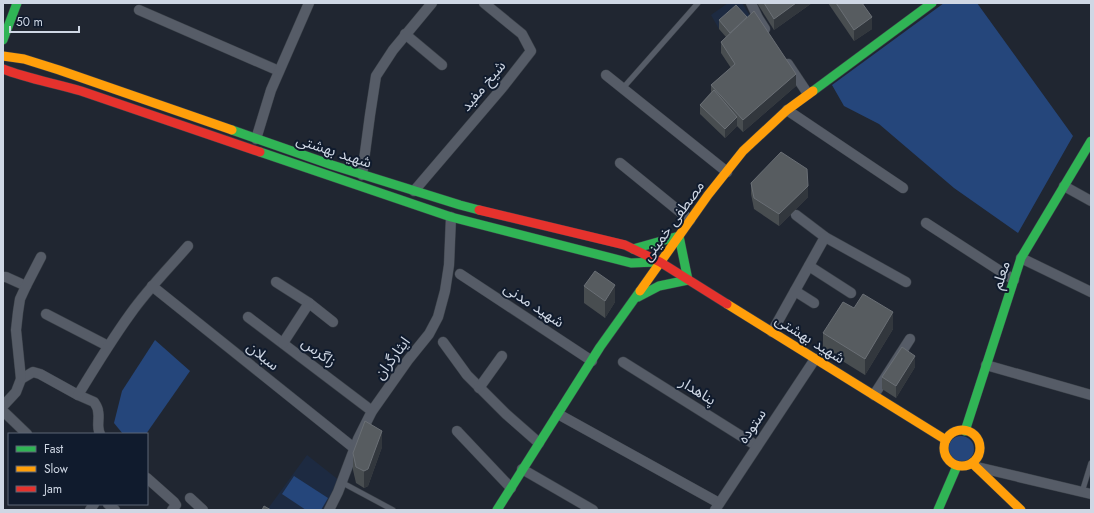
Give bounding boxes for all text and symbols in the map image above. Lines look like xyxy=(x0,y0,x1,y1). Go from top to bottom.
scale bar xyxy=(10,8,79,34)
text: 50 m xyxy=(16,13,43,31)
street label: شیخ مفید xyxy=(455,56,512,117)
street label: شهید بهشتی xyxy=(293,128,375,174)
street label: مصطفی خمینی xyxy=(636,176,710,266)
street label: معلم xyxy=(986,258,1016,292)
street label: شهید مدنی xyxy=(499,277,569,333)
street label: شهید بهشتی xyxy=(771,309,849,369)
street label: زاگرس xyxy=(297,332,341,372)
street label: ایثارگران xyxy=(369,332,415,384)
street label: سبلان xyxy=(242,336,284,376)
street label: پناهدار xyxy=(675,371,721,411)
street label: ستوده xyxy=(732,404,772,448)
legend xyxy=(8,433,148,505)
text: Fast xyxy=(44,440,63,458)
text: Slow xyxy=(44,460,69,478)
text: Jam xyxy=(42,480,62,498)

